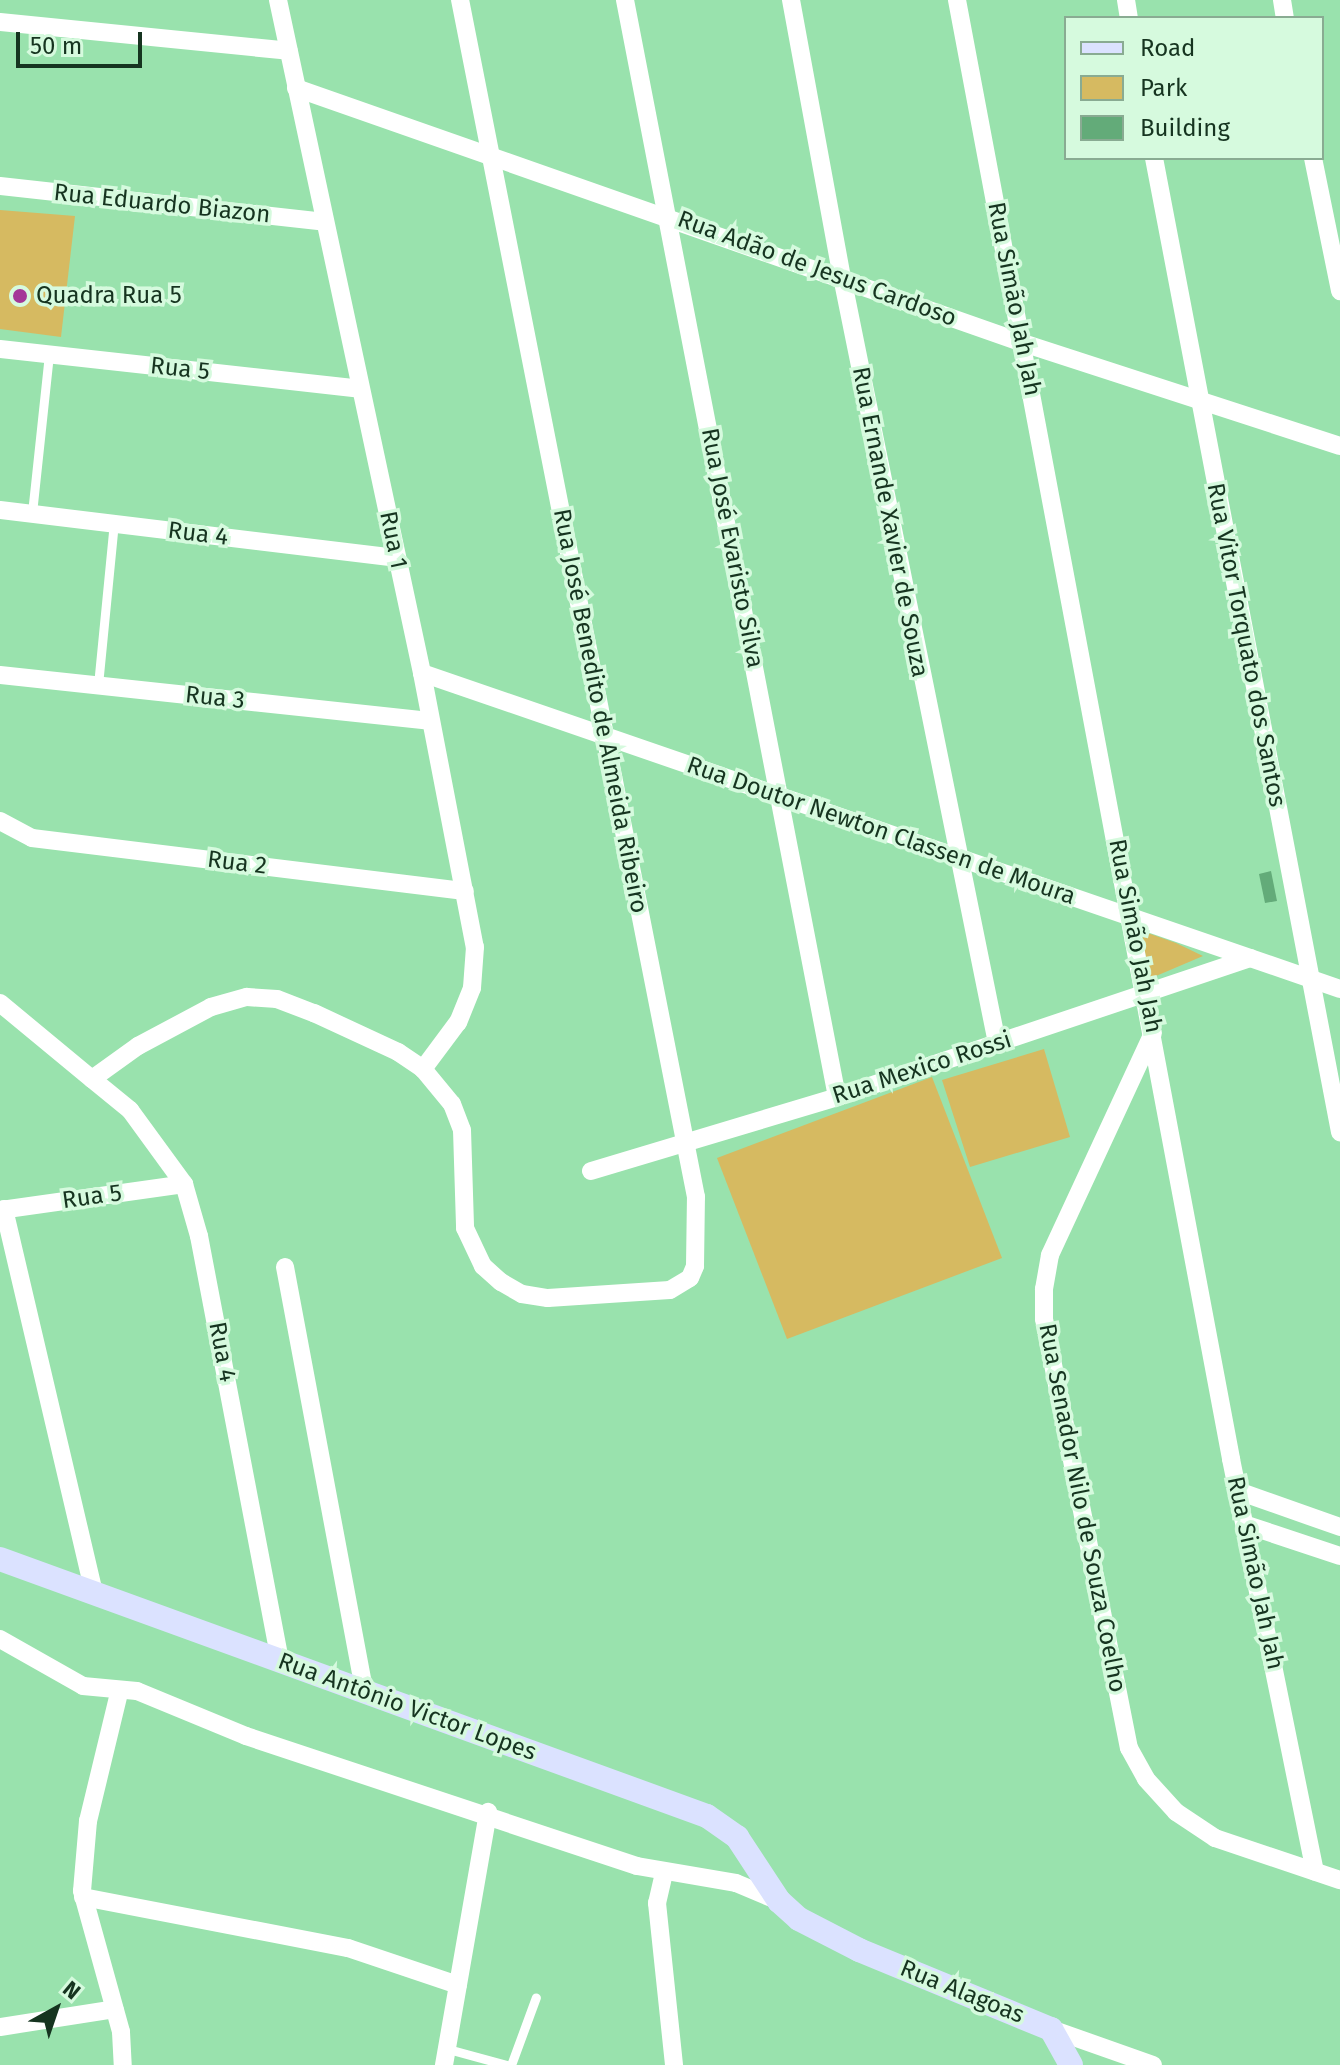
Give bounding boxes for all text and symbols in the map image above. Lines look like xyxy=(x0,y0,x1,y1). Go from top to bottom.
scale bar xyxy=(20,16,146,66)
legend xyxy=(1064,16,1324,160)
text: 50 m xyxy=(30,32,82,60)
text: Road xyxy=(1140,34,1195,62)
text: Park xyxy=(1140,74,1187,102)
text: Building xyxy=(1140,114,1230,142)
street label: Rua Eduardo Biazon xyxy=(52,178,272,230)
street label: Rua Simão Jah Jah xyxy=(981,200,1047,398)
street label: Rua Adão de Jesus Cardoso xyxy=(674,205,960,333)
place label: Quadra Rua 5 xyxy=(36,282,182,310)
marker: Quadra Rua 5 xyxy=(11,287,29,305)
street label: Rua 5 xyxy=(149,352,211,386)
street label: Rua Ernande Xavier de Souza xyxy=(846,364,934,680)
street label: Rua José Evaristo Silva xyxy=(695,426,769,670)
street label: Rua Vitor Torquato dos Santos xyxy=(1200,481,1292,809)
street label: Rua José Benedito de Almeida Ribeiro xyxy=(547,506,653,916)
street label: Rua 1 xyxy=(373,508,413,572)
street label: Rua 4 xyxy=(166,516,230,552)
street label: Rua 3 xyxy=(184,681,246,715)
street label: Rua Doutor Newton Classen de Moura xyxy=(683,751,1079,911)
street label: Rua Simão Jah Jah xyxy=(1102,837,1168,1035)
street label: Rua 2 xyxy=(206,845,268,881)
street label: Rua Mexico Rossi xyxy=(829,1026,1015,1110)
street label: Rua 5 xyxy=(60,1179,124,1215)
street label: Rua 4 xyxy=(202,1319,242,1385)
street label: Rua Senador Nilo de Souza Coelho xyxy=(1032,1321,1132,1695)
street label: Rua Simão Jah Jah xyxy=(1220,1474,1290,1672)
street label: Rua Antônio Victor Lopes xyxy=(274,1647,540,1767)
street label: Rua Alagoas xyxy=(896,1954,1028,2030)
north arrow xyxy=(16,1969,96,2049)
text: N xyxy=(57,1975,86,2005)

